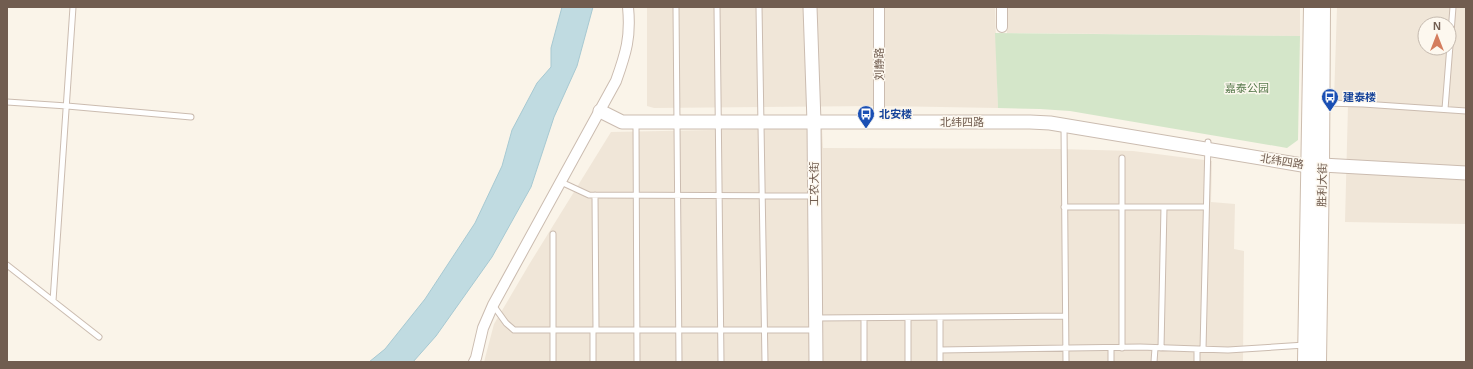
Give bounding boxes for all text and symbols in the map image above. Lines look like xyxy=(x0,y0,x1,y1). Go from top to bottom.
north arrow xyxy=(1417,16,1457,56)
text: N xyxy=(1433,20,1441,32)
street label: 刘静路 xyxy=(873,48,885,81)
park label: 嘉泰公园 xyxy=(1225,82,1269,94)
bus stop icon: 建泰楼 xyxy=(1320,87,1340,112)
place label: 建泰楼 xyxy=(1343,91,1376,103)
bus stop icon: 北安楼 xyxy=(856,104,876,129)
place label: 北安楼 xyxy=(879,108,912,120)
street label: 北纬四路 xyxy=(940,116,984,128)
street label: 北纬四路 xyxy=(1259,152,1305,170)
street label: 工农大街 xyxy=(808,162,820,206)
street label: 胜利大街 xyxy=(1316,163,1328,207)

